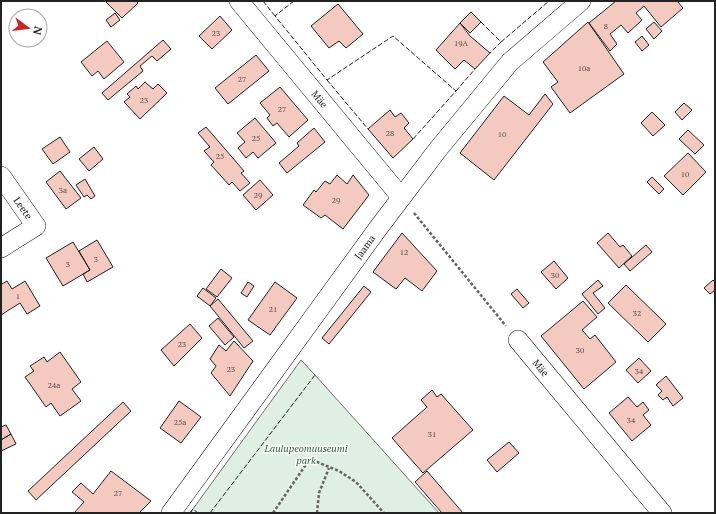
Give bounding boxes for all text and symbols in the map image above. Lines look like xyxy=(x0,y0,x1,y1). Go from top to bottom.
north arrow xyxy=(8,8,48,48)
house number: 8 xyxy=(604,21,608,31)
text: N xyxy=(30,25,46,37)
house number: 23 xyxy=(212,28,220,38)
house number: 19A xyxy=(454,38,469,48)
house number: 10a xyxy=(578,63,590,73)
house number: 27 xyxy=(238,74,246,84)
street label: Mäe xyxy=(309,88,331,111)
house number: 23 xyxy=(140,95,148,105)
house number: 27 xyxy=(278,104,286,114)
house number: 28 xyxy=(386,128,394,138)
house number: 10 xyxy=(498,129,506,139)
house number: 25 xyxy=(252,133,260,143)
house number: 25 xyxy=(216,151,224,161)
house number: 10 xyxy=(681,169,689,179)
house number: 3a xyxy=(59,185,67,195)
house number: 29 xyxy=(254,190,262,200)
street label: Leete xyxy=(11,195,35,222)
house number: 29 xyxy=(332,195,340,205)
street label: Jaama xyxy=(352,232,378,262)
house number: 12 xyxy=(400,247,408,257)
house number: 3 xyxy=(94,254,98,264)
house number: 3 xyxy=(66,259,70,269)
house number: 30 xyxy=(551,270,559,280)
house number: 1 xyxy=(16,291,20,301)
house number: 21 xyxy=(269,304,277,314)
house number: 32 xyxy=(633,308,641,318)
house number: 23 xyxy=(178,339,186,349)
house number: 30 xyxy=(576,345,584,355)
street label: Mäe xyxy=(530,357,552,379)
house number: 23 xyxy=(227,364,235,374)
house number: 34 xyxy=(635,366,644,376)
house number: 24a xyxy=(48,380,60,390)
house number: 34 xyxy=(627,415,636,425)
house number: 25a xyxy=(174,417,186,427)
house number: 31 xyxy=(428,429,436,439)
park label: Laulupeomuuseumi park xyxy=(263,442,348,467)
house number: 27 xyxy=(114,488,122,498)

